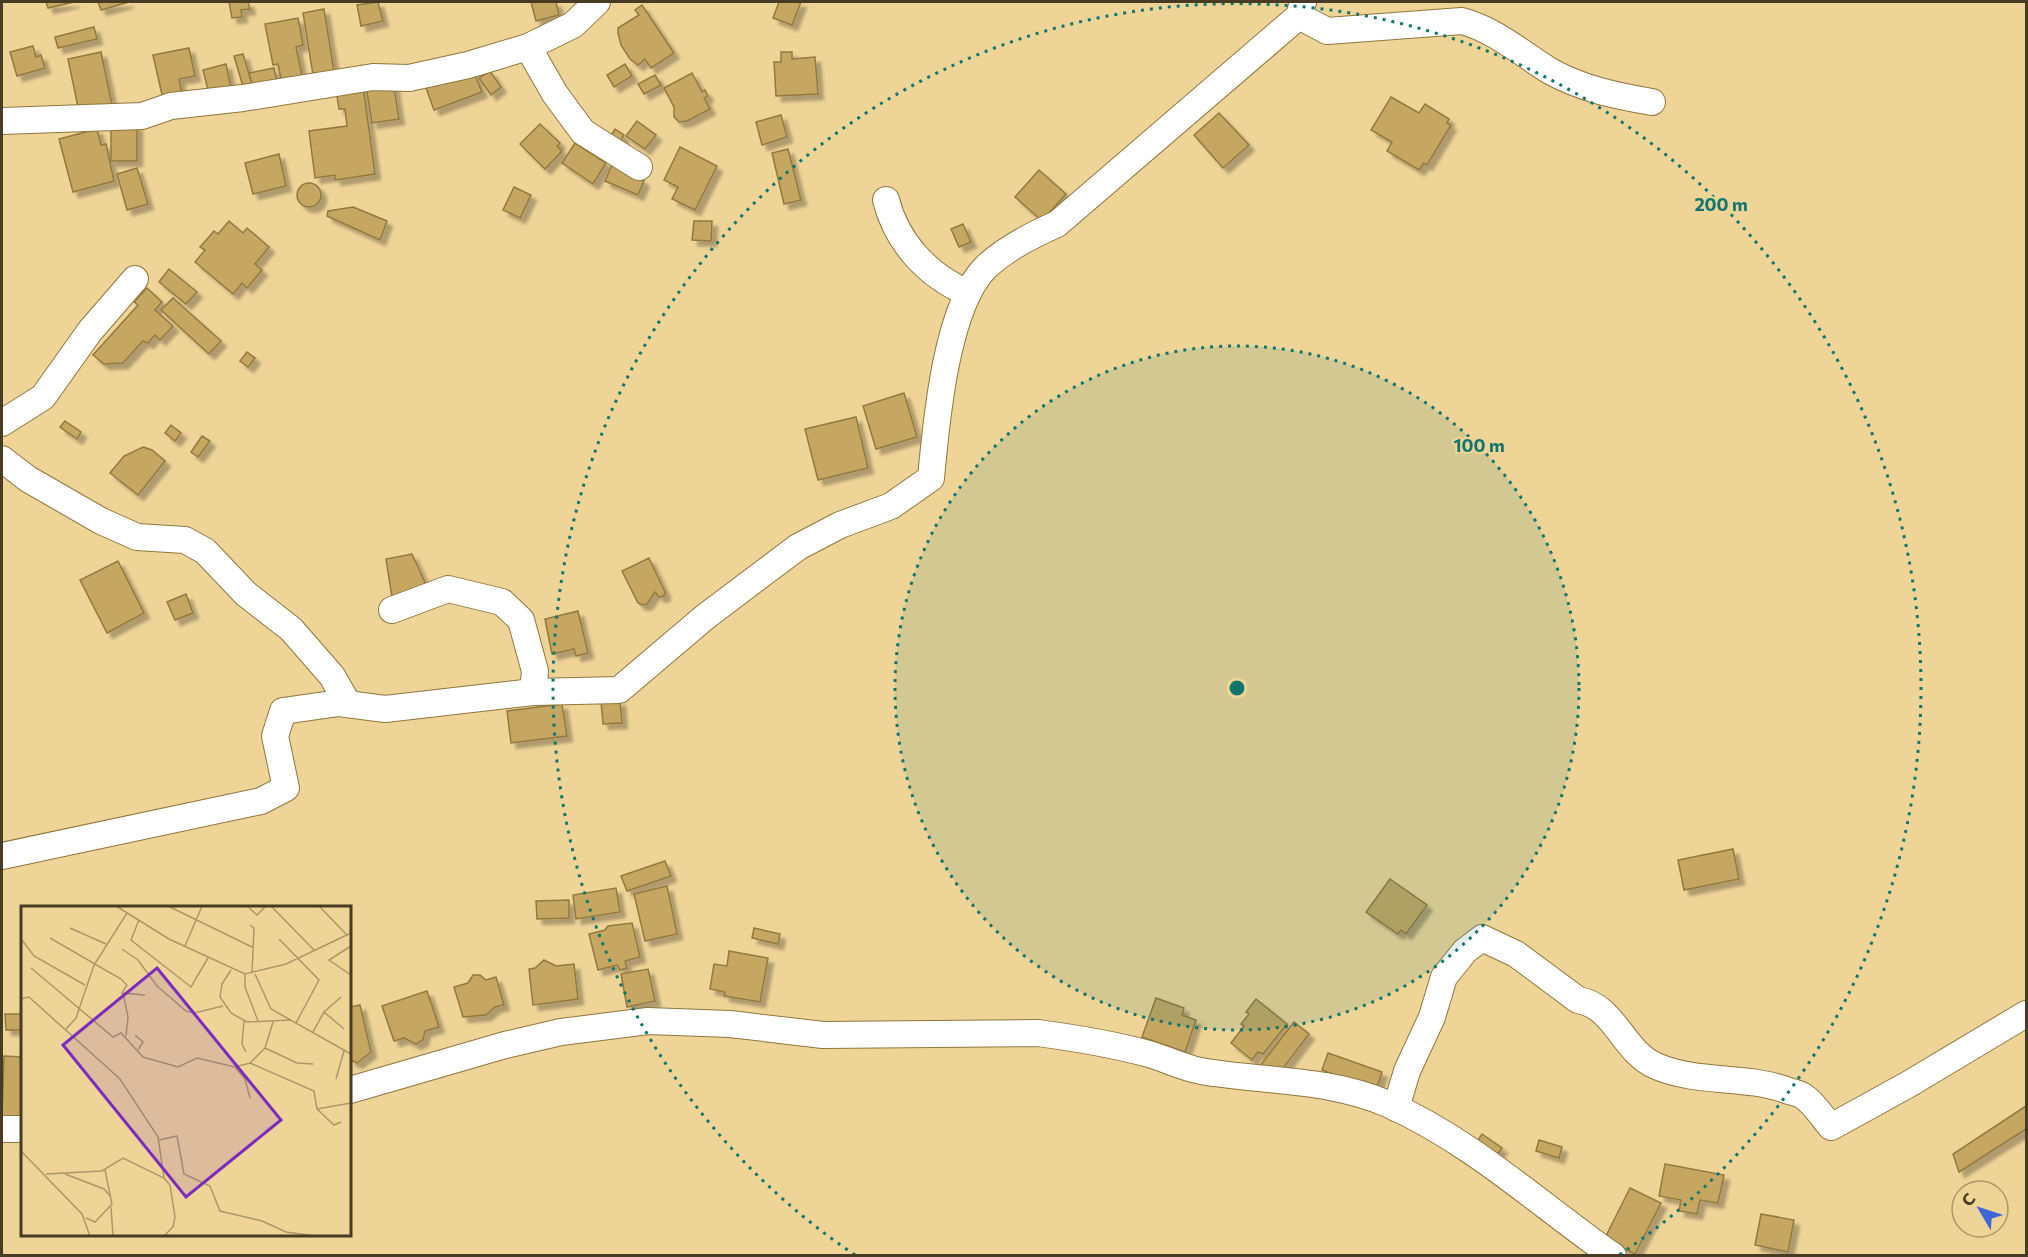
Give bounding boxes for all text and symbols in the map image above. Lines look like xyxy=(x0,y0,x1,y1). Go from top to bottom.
text: 200 m xyxy=(1694,193,1748,215)
text: 100 m xyxy=(1453,434,1505,456)
centre of rings xyxy=(1227,678,1247,698)
inset map xyxy=(21,906,351,1236)
north arrow xyxy=(1950,1179,2010,1239)
text: С xyxy=(1957,1189,1979,1209)

